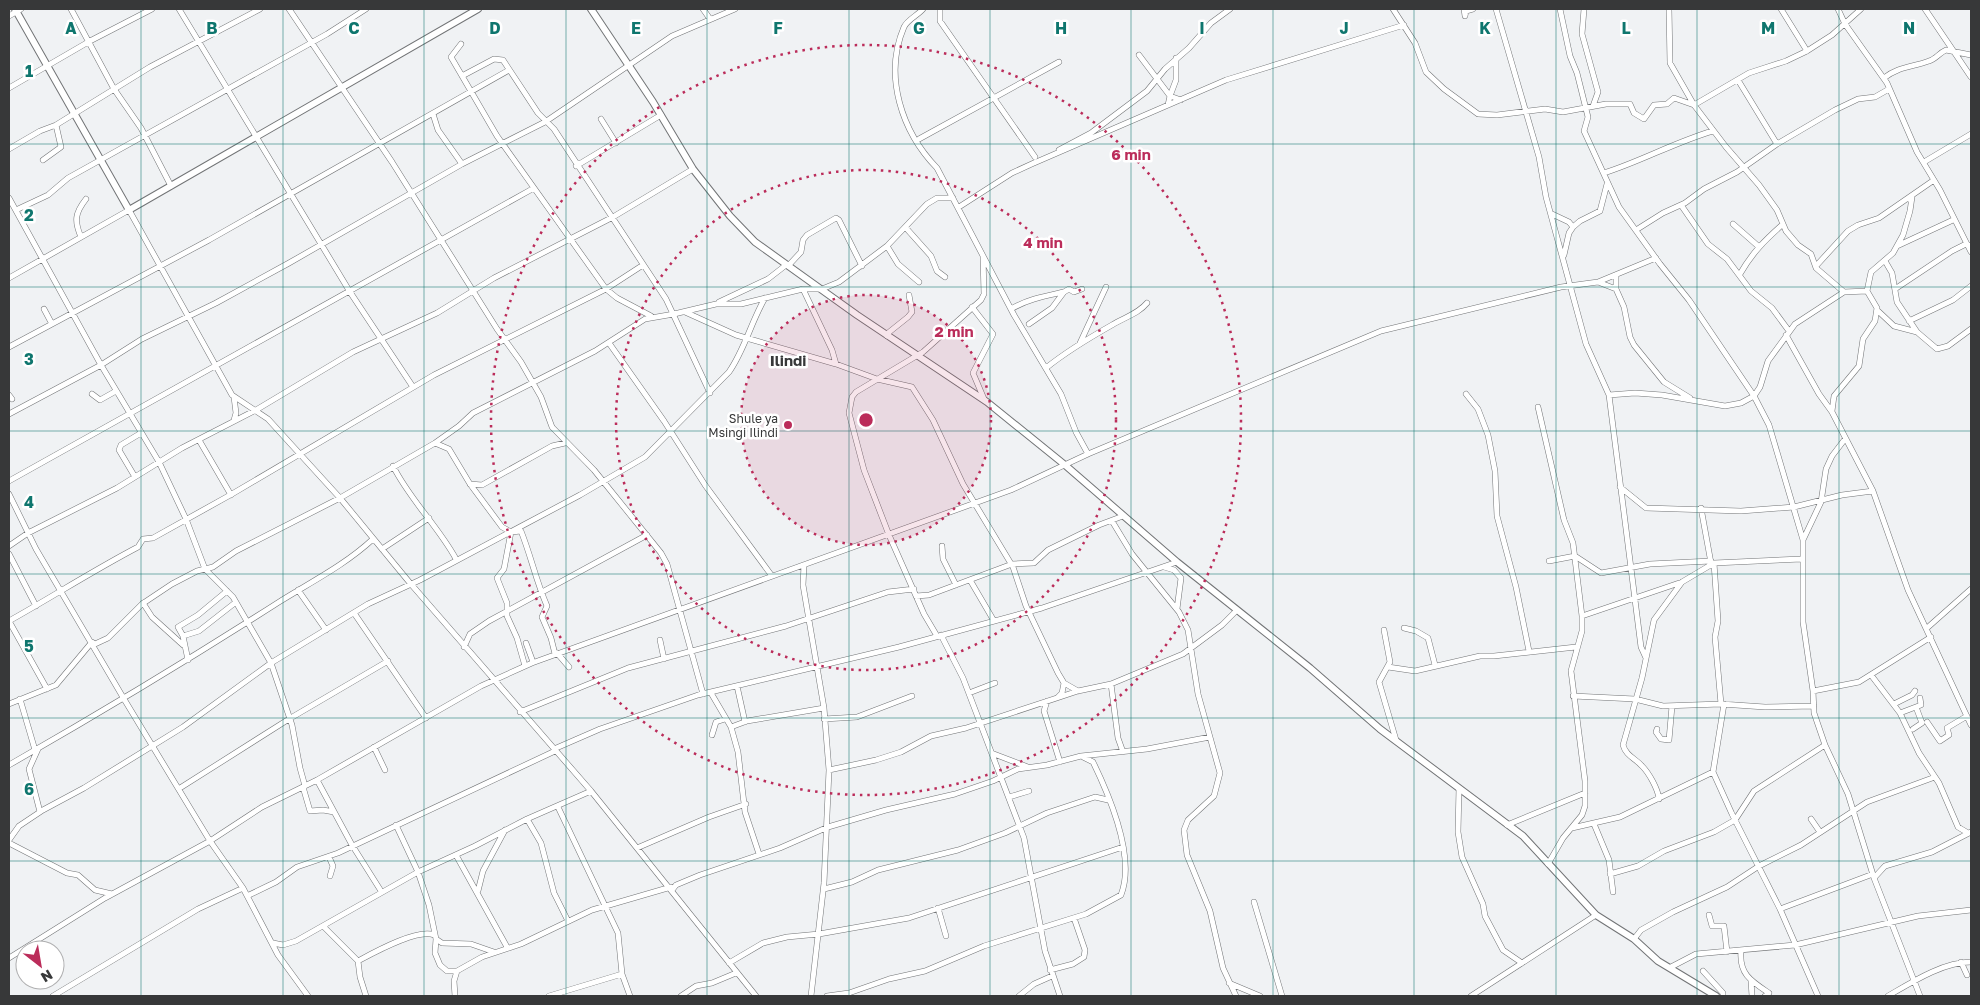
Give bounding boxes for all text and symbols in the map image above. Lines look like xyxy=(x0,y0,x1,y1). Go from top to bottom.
text: A xyxy=(65,18,77,38)
text: B xyxy=(206,18,218,38)
text: C xyxy=(348,18,360,38)
text: D xyxy=(489,18,501,38)
text: E xyxy=(631,18,641,38)
text: F xyxy=(773,18,783,38)
text: G xyxy=(913,18,925,38)
text: H xyxy=(1055,18,1067,38)
text: I xyxy=(1199,18,1205,38)
text: J xyxy=(1339,18,1349,38)
text: K xyxy=(1479,18,1491,38)
text: L xyxy=(1621,18,1631,38)
text: M xyxy=(1761,18,1775,38)
text: N xyxy=(1903,18,1915,38)
text: 1 xyxy=(25,61,33,81)
text: 6 min xyxy=(1111,145,1151,163)
text: 2 xyxy=(24,205,34,225)
text: 4 min xyxy=(1023,233,1063,251)
text: 2 min xyxy=(934,322,974,340)
text: 3 xyxy=(24,349,34,369)
district label: Ilindi xyxy=(770,351,806,369)
place label: Shule ya Msingi Ilindi xyxy=(708,411,778,440)
centre of rings xyxy=(857,411,875,429)
marker: Shule ya Msingi Ilindi xyxy=(782,419,794,431)
text: 4 xyxy=(24,492,34,512)
text: 5 xyxy=(24,636,34,656)
text: 6 xyxy=(24,779,34,799)
north arrow xyxy=(15,940,65,990)
text: N xyxy=(38,967,56,987)

